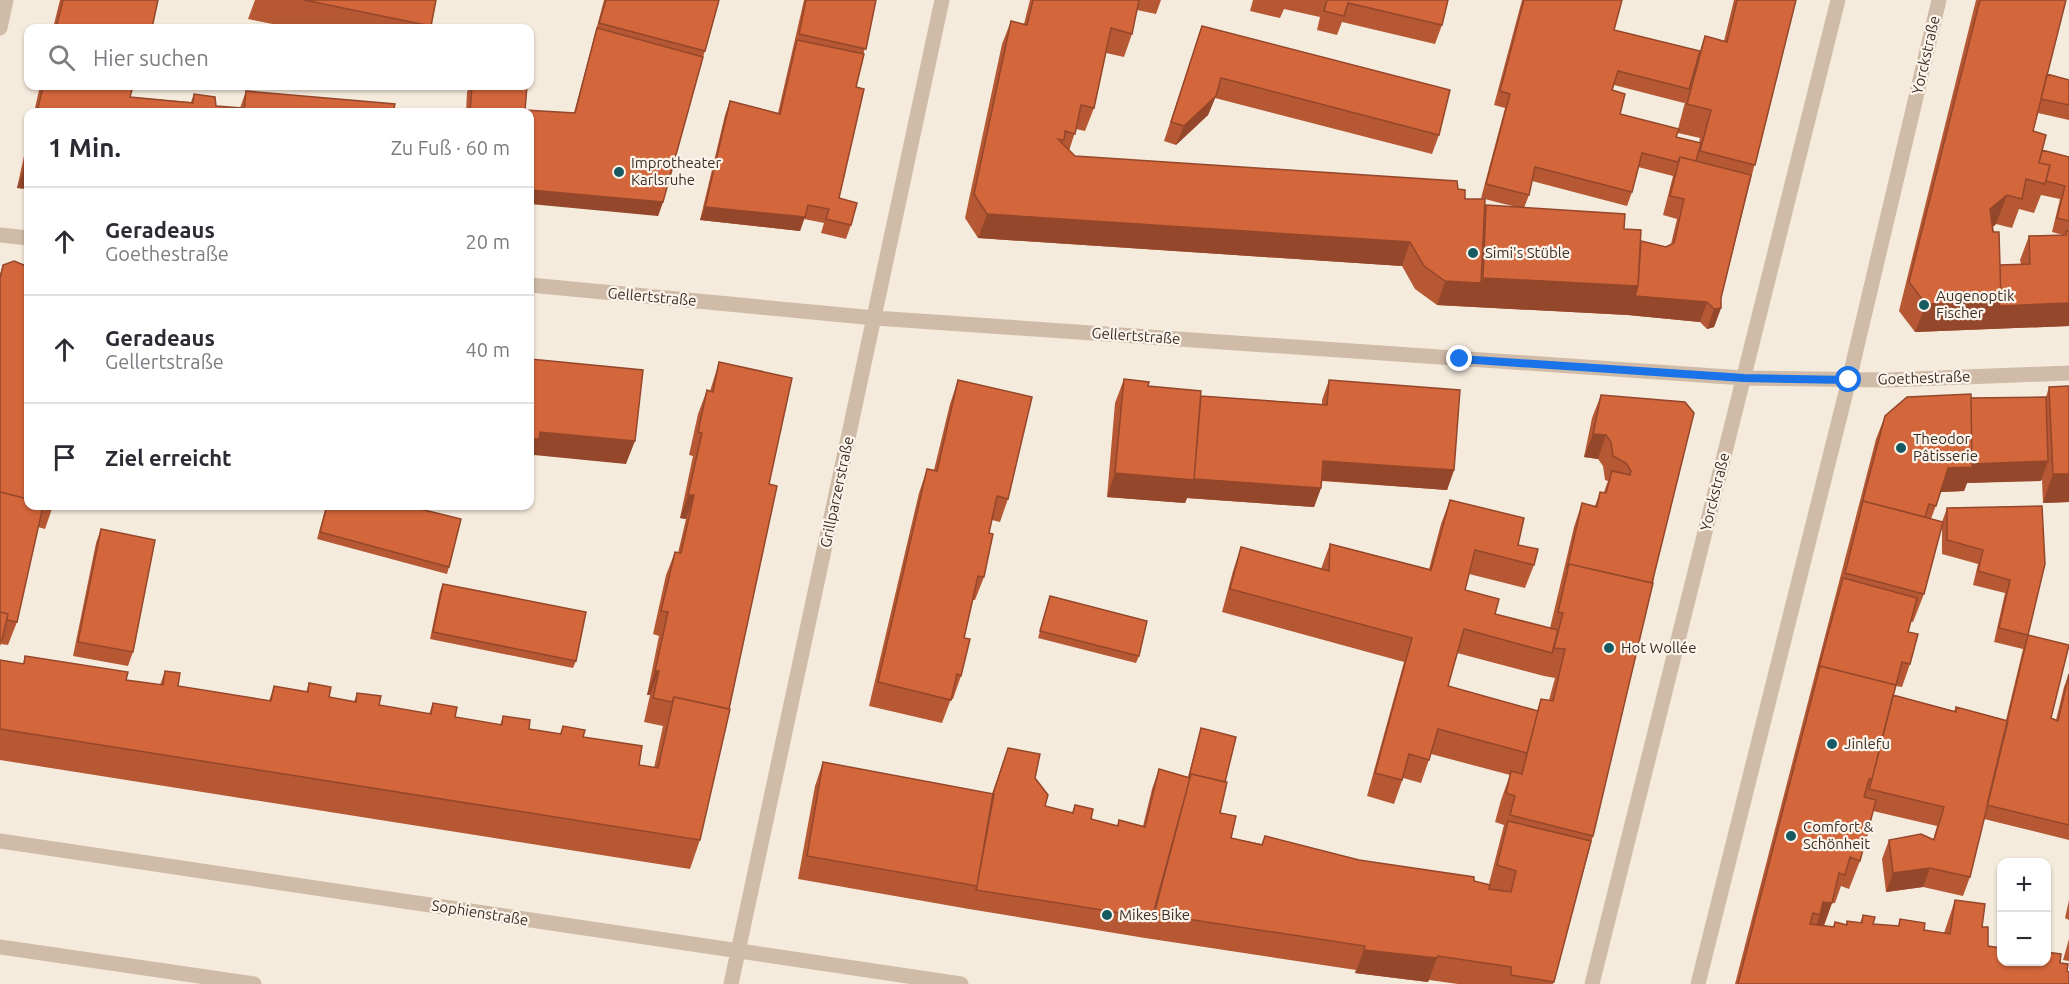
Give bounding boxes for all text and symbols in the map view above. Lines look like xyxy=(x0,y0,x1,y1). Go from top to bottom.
street label: Yorckstraße xyxy=(1908,14,1943,96)
search box xyxy=(24,24,534,90)
icon: search xyxy=(45,41,78,74)
text: Hier suchen xyxy=(93,45,209,70)
text: 1 Min. xyxy=(48,133,121,162)
text: Zu Fuß · 60 m xyxy=(391,136,510,159)
place label: Improtheater Karlsruhe xyxy=(631,154,722,188)
marker: Improtheater Karlsruhe xyxy=(612,165,626,179)
text: Geradeaus xyxy=(105,217,215,242)
icon: ahead xyxy=(48,225,81,258)
text: 20 m xyxy=(466,230,510,253)
text: Goethestraße xyxy=(105,242,229,265)
place label: Simi's Stüble xyxy=(1485,244,1570,261)
marker: Simi's Stüble xyxy=(1466,246,1480,260)
street label: Gellertstraße xyxy=(607,284,697,309)
place label: Augenoptik Fischer xyxy=(1936,287,2015,321)
marker: Augenoptik Fischer xyxy=(1917,298,1931,312)
street label: Gellertstraße xyxy=(1091,324,1181,347)
text: Geradeaus xyxy=(105,325,215,350)
icon: ahead xyxy=(48,333,81,366)
text: 40 m xyxy=(466,338,510,361)
route end xyxy=(1446,345,1472,371)
text: Gellertstraße xyxy=(105,350,224,373)
route start xyxy=(1835,366,1861,392)
street label: Goethestraße xyxy=(1877,367,1971,388)
place label: Theodor Pâtisserie xyxy=(1913,430,1978,464)
street label: Grillparzerstraße xyxy=(816,435,857,549)
icon: arrive xyxy=(48,441,81,474)
marker: Theodor Pâtisserie xyxy=(1894,441,1908,455)
text: Ziel erreicht xyxy=(105,445,232,470)
street label: Yorckstraße xyxy=(1697,451,1732,533)
place label: Hot Wollée xyxy=(1621,639,1696,656)
marker: Hot Wollée xyxy=(1602,641,1616,655)
place label: Jinlefu xyxy=(1844,735,1890,752)
marker: Jinlefu xyxy=(1825,737,1839,751)
place label: Comfort & Schönheit xyxy=(1803,818,1873,852)
marker: Comfort & Schönheit xyxy=(1784,829,1798,843)
map controls xyxy=(1997,858,2051,966)
button: + xyxy=(1997,858,2051,912)
street label: Sophienstraße xyxy=(431,896,530,929)
place label: Mikes Bike xyxy=(1119,906,1190,923)
marker: Mikes Bike xyxy=(1100,908,1114,922)
button: − xyxy=(1997,912,2051,966)

